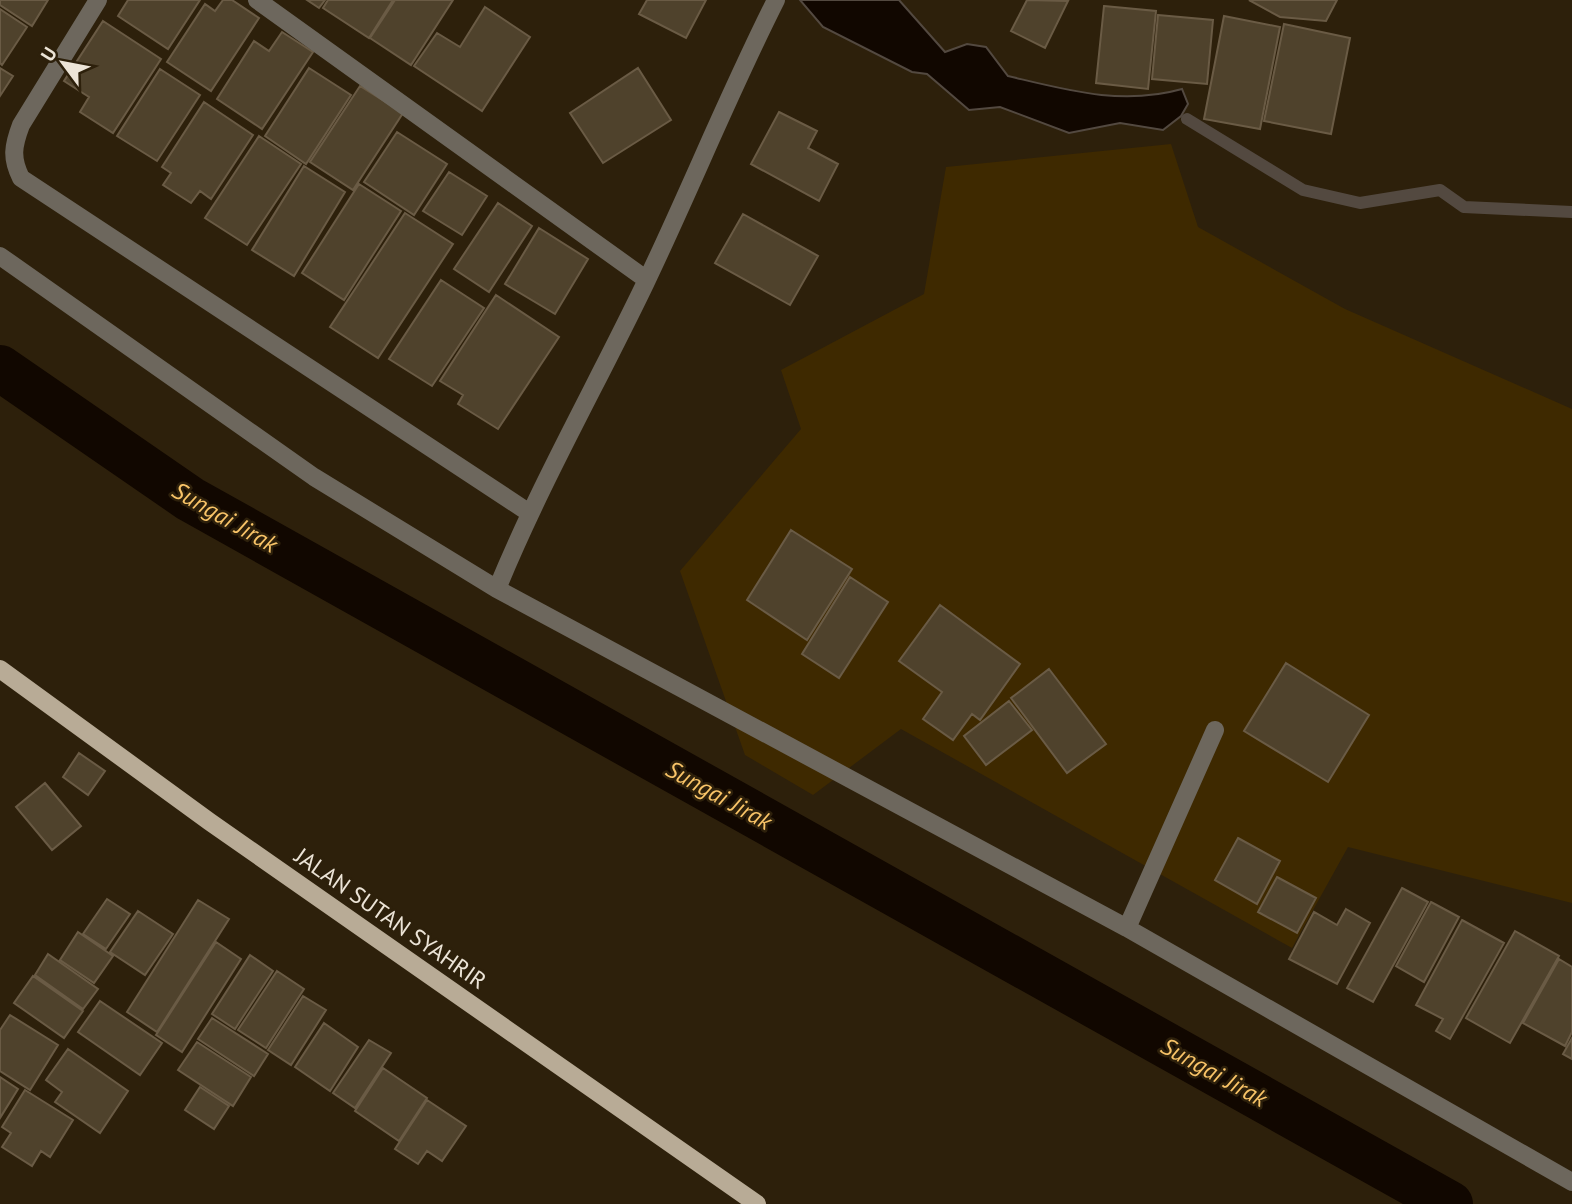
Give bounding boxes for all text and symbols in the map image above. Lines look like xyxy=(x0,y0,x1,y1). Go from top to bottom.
north arrow xyxy=(28,28,98,98)
text: U xyxy=(35,43,62,65)
water label: Sungai Jirak xyxy=(167,474,284,560)
water label: Sungai Jirak xyxy=(661,753,779,837)
street label: JALAN SUTAN SYAHRIR xyxy=(289,840,492,995)
water label: Sungai Jirak xyxy=(1156,1030,1274,1114)

